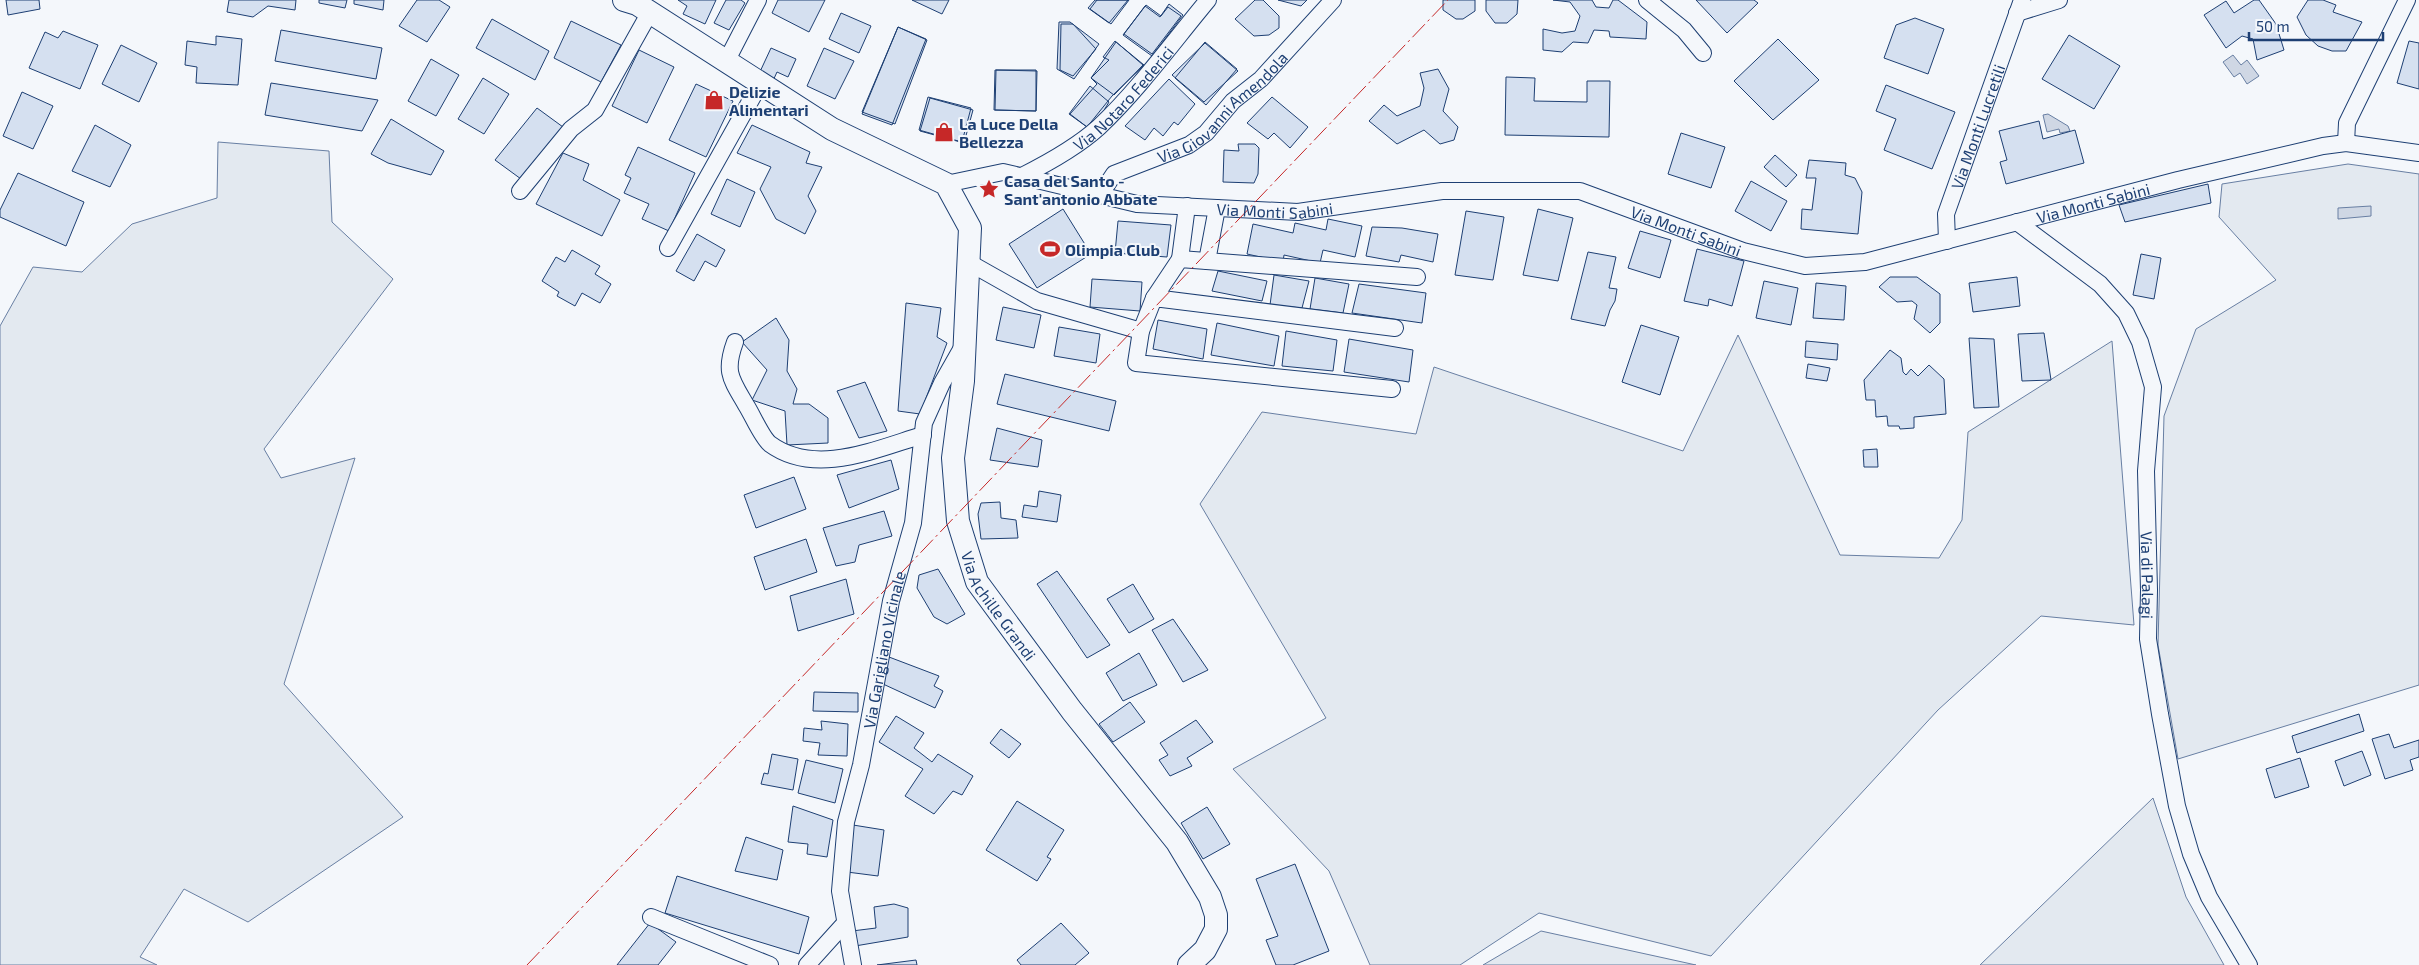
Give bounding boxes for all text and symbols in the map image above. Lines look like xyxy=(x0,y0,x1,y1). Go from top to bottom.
scale bar xyxy=(2249,10,2383,42)
text: 50 m xyxy=(2256,17,2290,35)
street label: Via Notaro Federici xyxy=(1069,42,1177,154)
street label: Via Giovanni Amendola xyxy=(1154,48,1291,166)
street label: Via Monti Lucretili xyxy=(1946,61,2008,191)
place label: Delizie Alimentari xyxy=(729,82,809,119)
shop icon: Delizie Alimentari xyxy=(703,89,725,111)
place label: La Luce Della Bellezza xyxy=(959,114,1058,151)
shop icon: La Luce Della Bellezza xyxy=(933,121,955,143)
place label: Casa del Santo - Sant'antonio Abbate xyxy=(1004,171,1158,208)
place icon: Casa del Santo - Sant'antonio Abbate xyxy=(978,178,1000,200)
street label: Via Monti Sabini xyxy=(2034,178,2152,226)
street label: Via Monti Sabini xyxy=(1216,198,1334,221)
street label: Via Monti Sabini xyxy=(1628,201,1744,259)
sports icon: Olimpia Club xyxy=(1039,238,1061,260)
place label: Olimpia Club xyxy=(1065,240,1160,259)
street label: Via di Palagi xyxy=(2138,531,2159,619)
street label: Via Achille Grandi xyxy=(958,549,1041,664)
street label: Via Garigliano Vicinale xyxy=(858,568,909,730)

